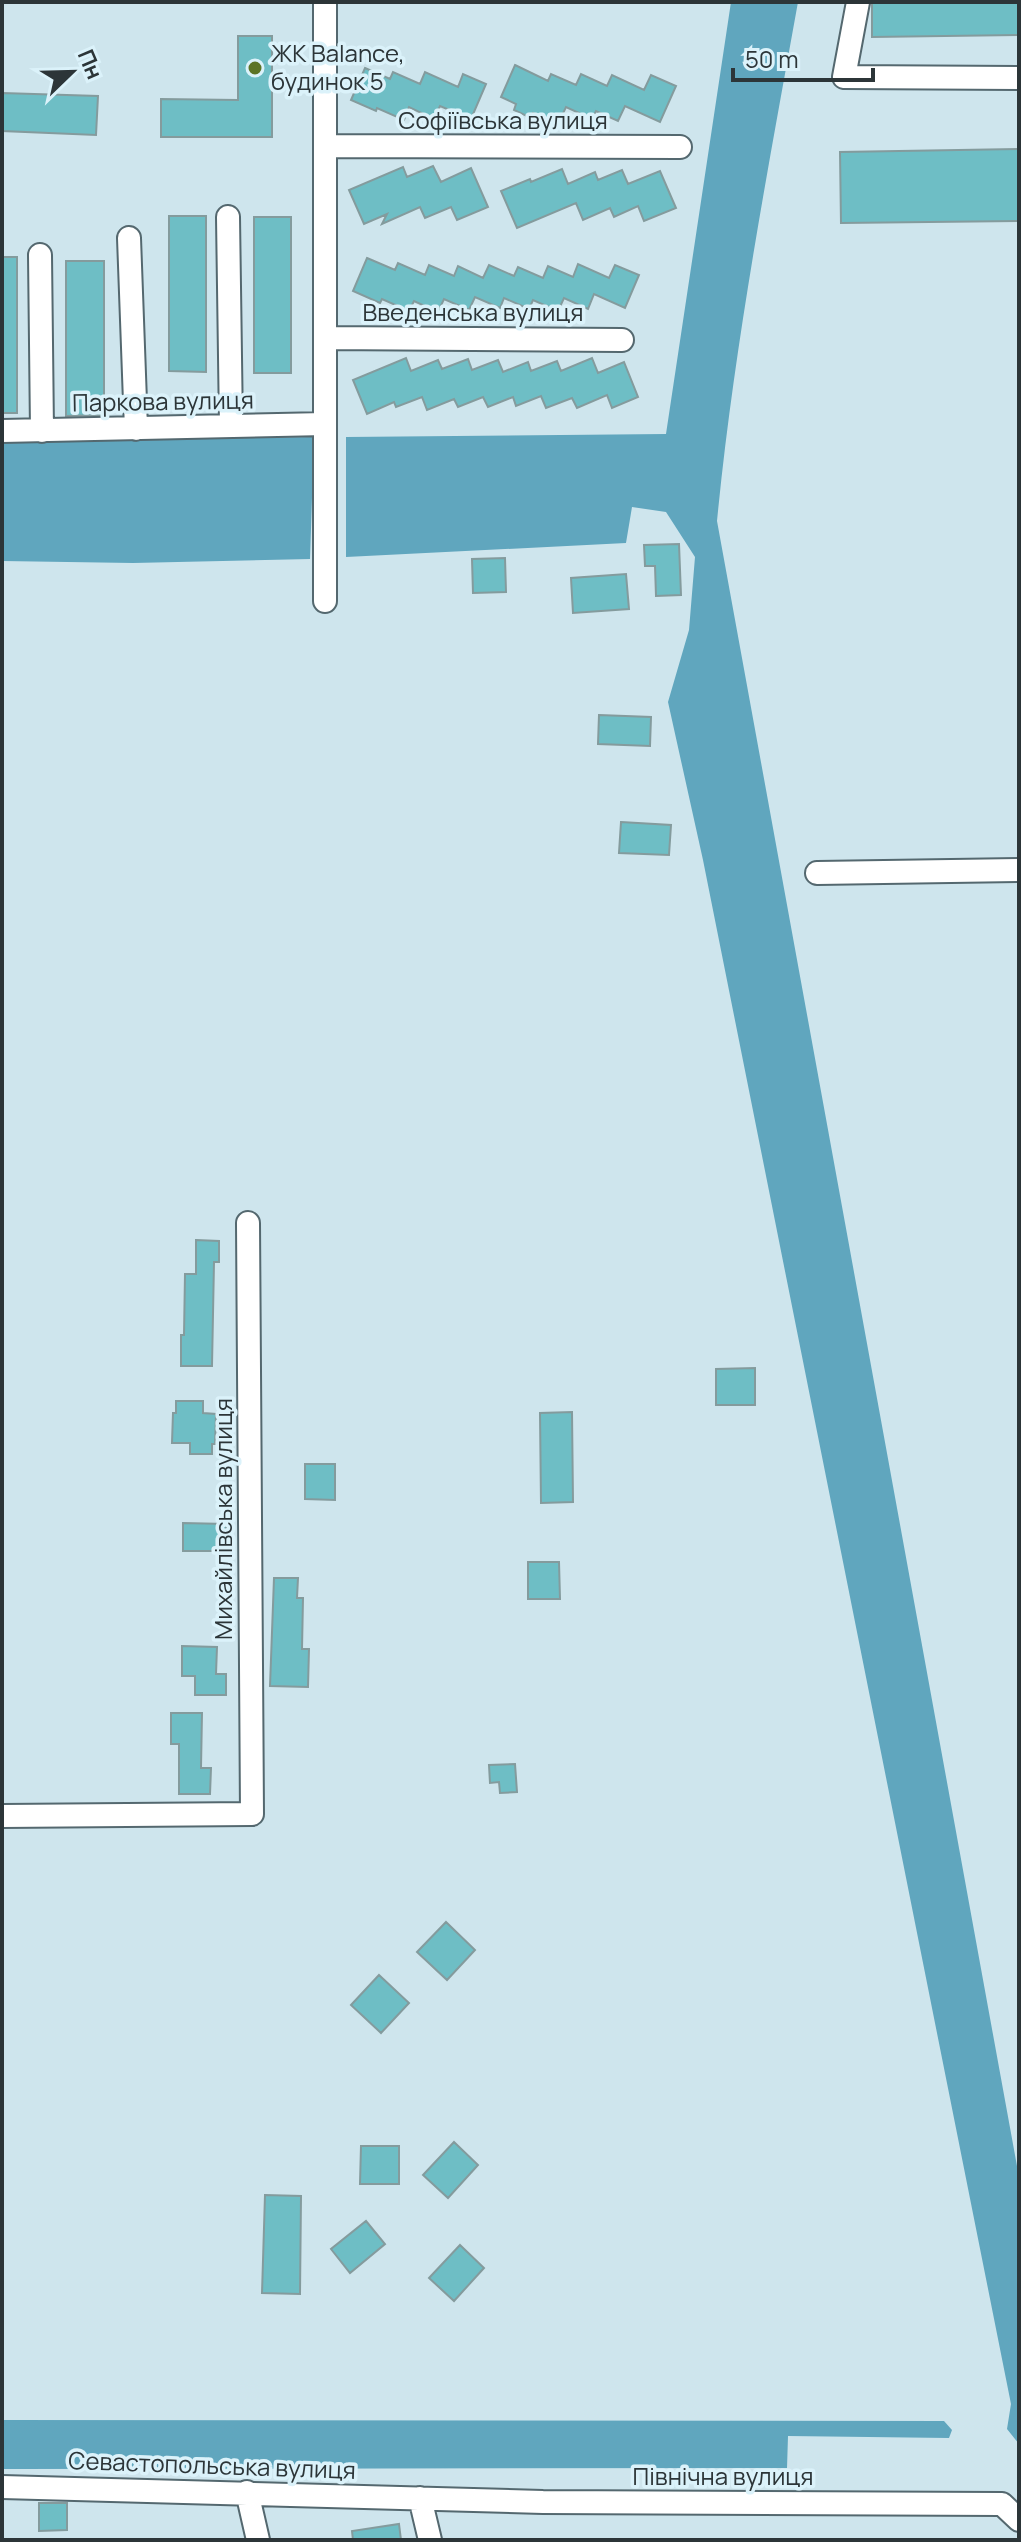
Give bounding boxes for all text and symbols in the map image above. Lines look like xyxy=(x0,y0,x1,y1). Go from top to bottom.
north arrow xyxy=(32,32,112,112)
scale bar xyxy=(733,32,873,82)
place label: ЖК Balance, будинок 5 xyxy=(271,36,405,97)
text: 50 m xyxy=(745,42,799,75)
text: Пн xyxy=(71,45,110,84)
marker: ЖК Balance, будинок 5 xyxy=(246,59,264,77)
street label: Софіївська вулиця xyxy=(398,103,608,136)
street label: Введенська вулиця xyxy=(363,295,583,328)
street label: Паркова вулиця xyxy=(72,382,254,419)
street label: Михайлівська вулиця xyxy=(206,1398,239,1640)
street label: Севастопольська вулиця xyxy=(68,2443,356,2486)
street label: Північна вулиця xyxy=(633,2459,813,2492)

